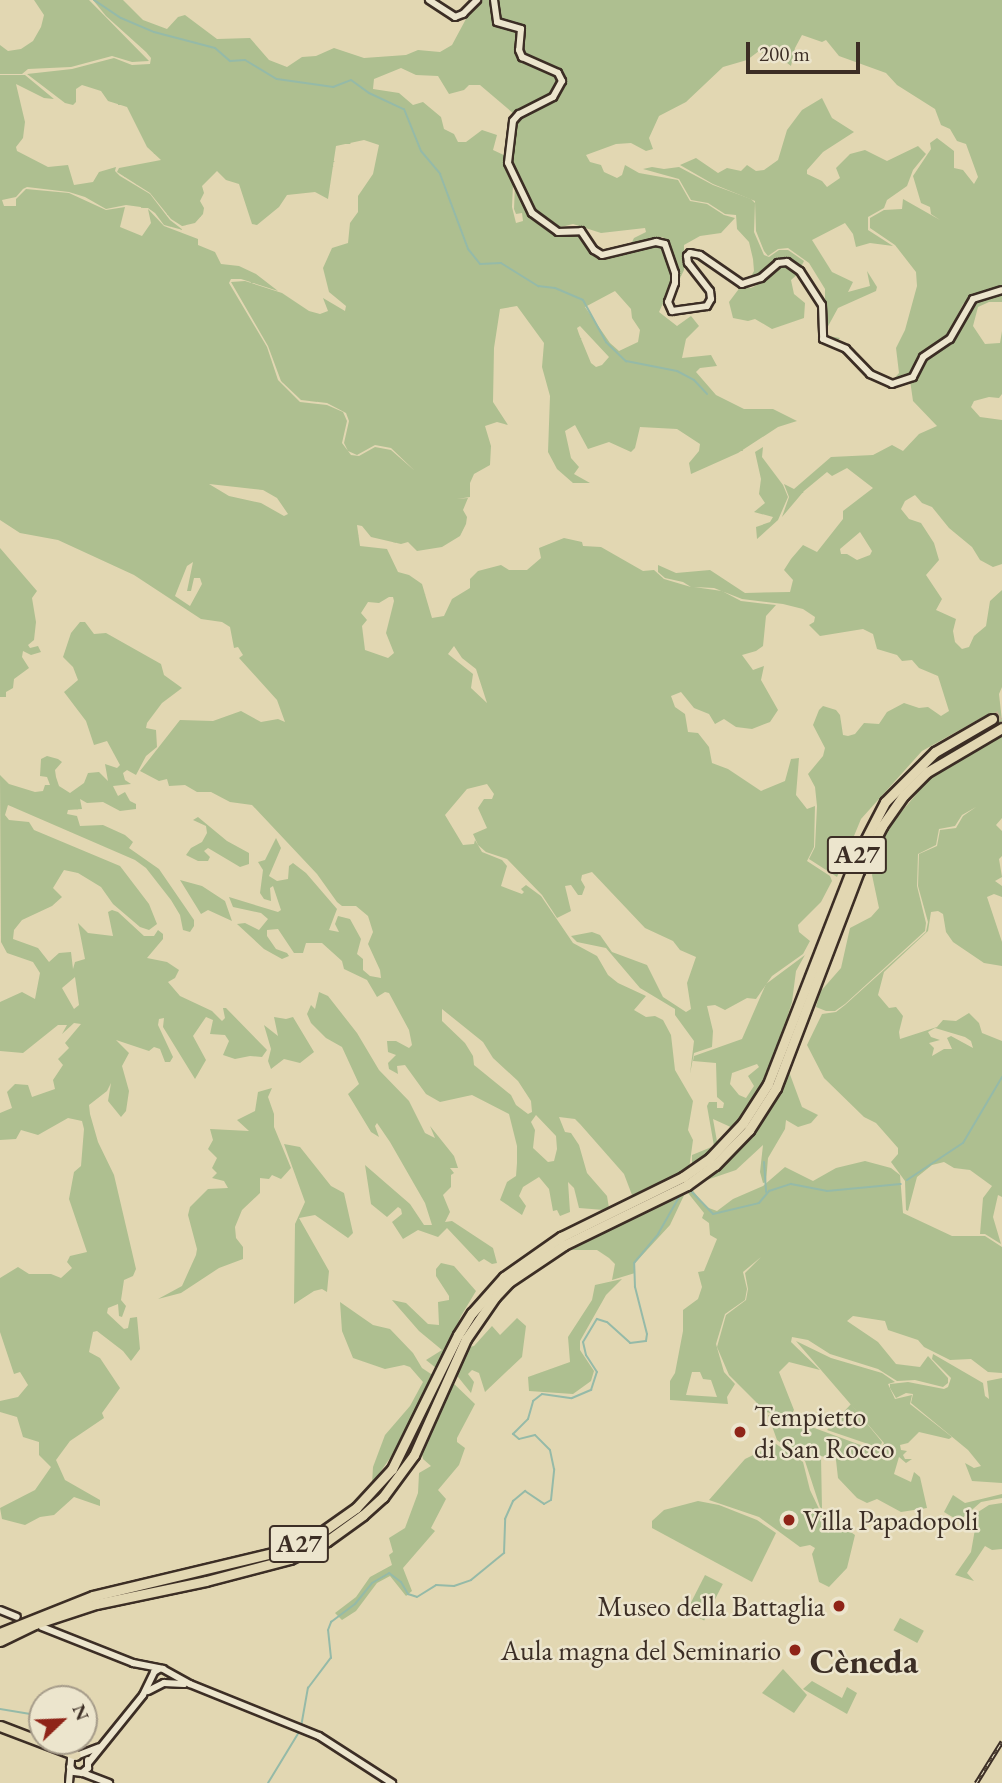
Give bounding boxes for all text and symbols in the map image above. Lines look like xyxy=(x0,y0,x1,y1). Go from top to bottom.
scale bar xyxy=(750,28,864,72)
text: 200 m xyxy=(759,40,810,67)
road number: A27 xyxy=(826,832,888,877)
place label: Tempietto di San Rocco xyxy=(754,1399,895,1465)
marker: Tempietto di San Rocco xyxy=(732,1424,748,1440)
place label: Villa Papadopoli xyxy=(803,1503,978,1537)
marker: Villa Papadopoli xyxy=(781,1512,797,1528)
road number: A27 xyxy=(268,1522,330,1567)
place label: Museo della Battaglia xyxy=(597,1589,825,1623)
marker: Museo della Battaglia xyxy=(831,1598,847,1614)
place label: Aula magna del Seminario xyxy=(501,1633,781,1667)
district label: Cèneda xyxy=(810,1640,918,1682)
marker: Aula magna del Seminario xyxy=(787,1642,803,1658)
north arrow xyxy=(28,1685,98,1755)
text: N xyxy=(66,1700,95,1724)

